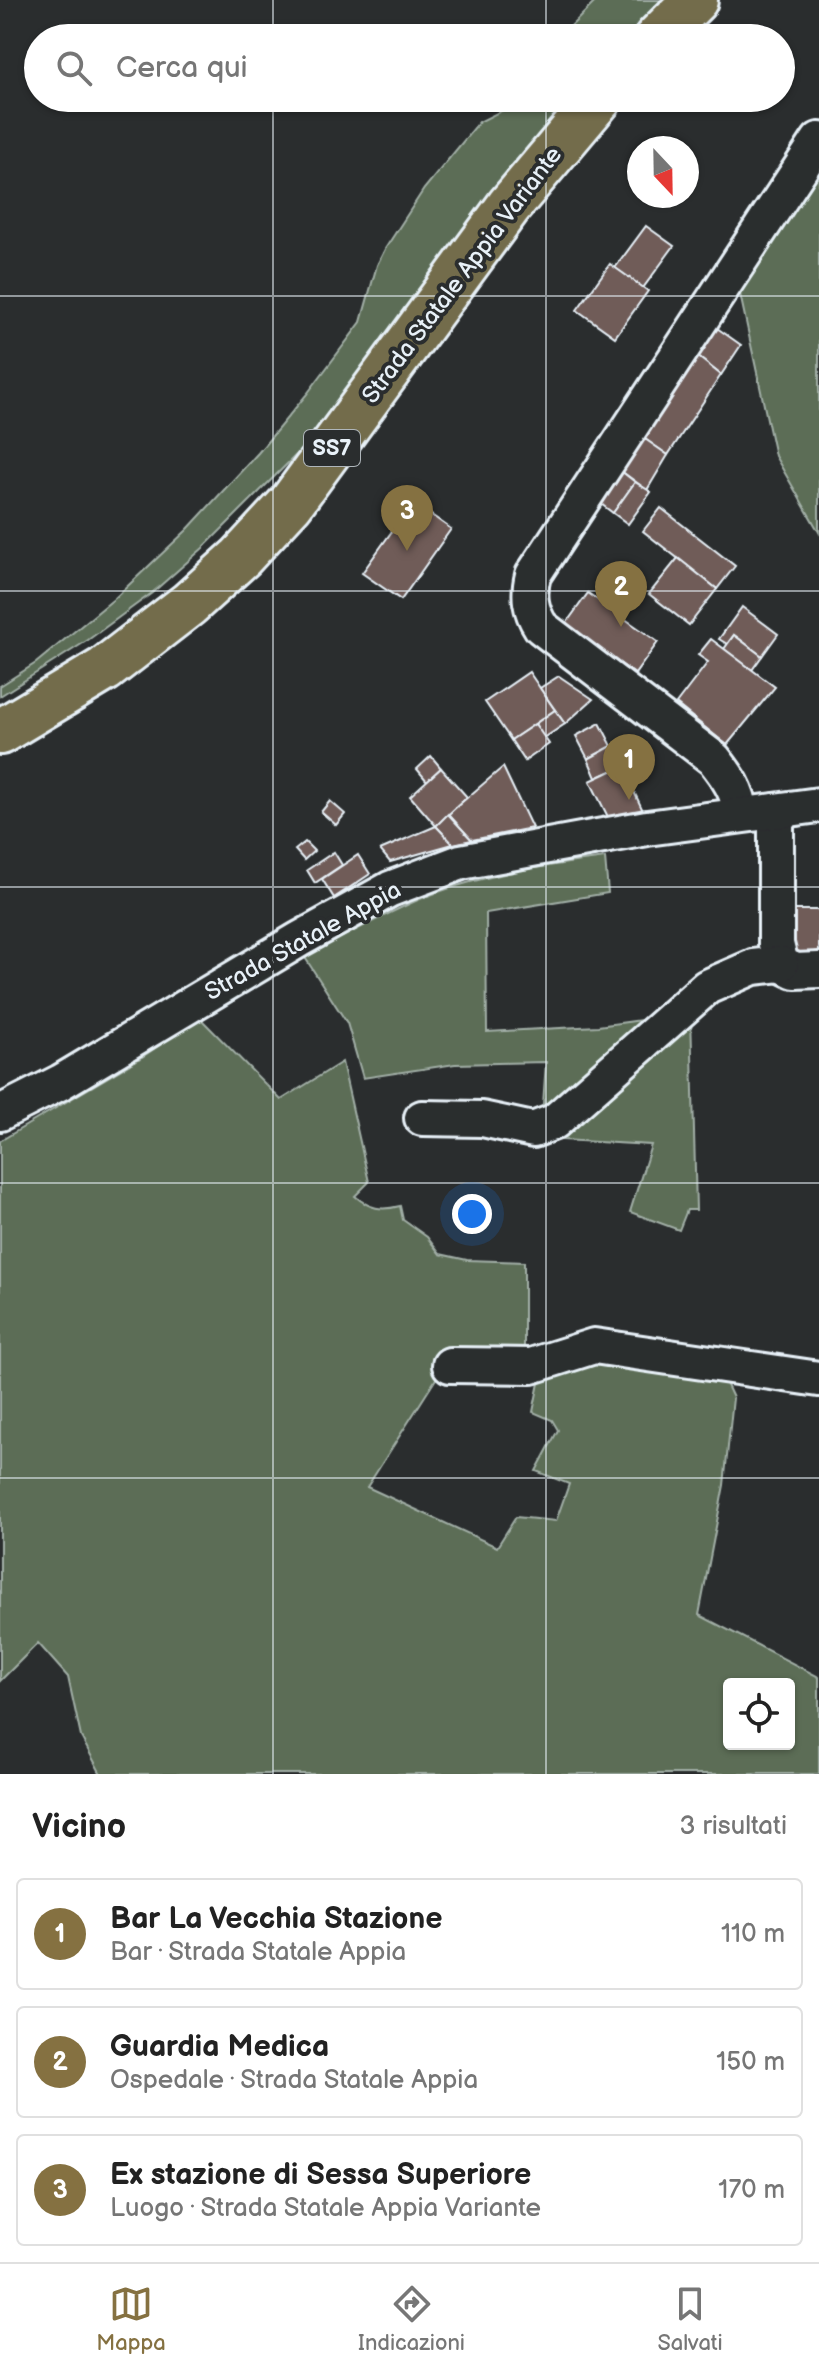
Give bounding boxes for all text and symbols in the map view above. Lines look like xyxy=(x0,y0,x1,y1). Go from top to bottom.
search box xyxy=(24,24,795,112)
icon: search xyxy=(52,46,96,90)
text: Cerca qui xyxy=(116,50,248,86)
north arrow xyxy=(627,136,699,208)
street label: Strada Statale Appia Variante xyxy=(356,141,568,409)
road number: SS7 xyxy=(304,430,360,466)
pin: 3 xyxy=(381,485,433,551)
pin: 2 xyxy=(595,561,647,627)
pin: 1 xyxy=(603,734,655,800)
street label: Strada Statale Appia xyxy=(200,875,406,1007)
your location xyxy=(452,1194,492,1234)
map controls xyxy=(723,1678,795,1750)
button: locate xyxy=(723,1678,795,1750)
text: Vicino xyxy=(32,1806,126,1847)
text: 3 risultati xyxy=(679,1811,787,1842)
text: Bar La Vecchia Stazione xyxy=(110,1901,442,1937)
text: 1 xyxy=(55,1919,65,1950)
text: 110 m xyxy=(721,1919,785,1950)
text: Bar · Strada Statale Appia xyxy=(110,1937,406,1968)
text: Guardia Medica xyxy=(110,2029,329,2065)
text: 2 xyxy=(52,2047,68,2078)
text: 150 m xyxy=(716,2047,785,2078)
text: Ospedale · Strada Statale Appia xyxy=(110,2065,478,2096)
text: Ex stazione di Sessa Superiore xyxy=(110,2157,531,2193)
text: 3 xyxy=(52,2175,68,2206)
text: 170 m xyxy=(718,2175,785,2206)
text: Luogo · Strada Statale Appia Variante xyxy=(110,2193,541,2224)
tab: Mappa xyxy=(96,2282,166,2357)
tab: Indicazioni xyxy=(358,2282,465,2357)
tab: Salvati xyxy=(657,2282,723,2357)

